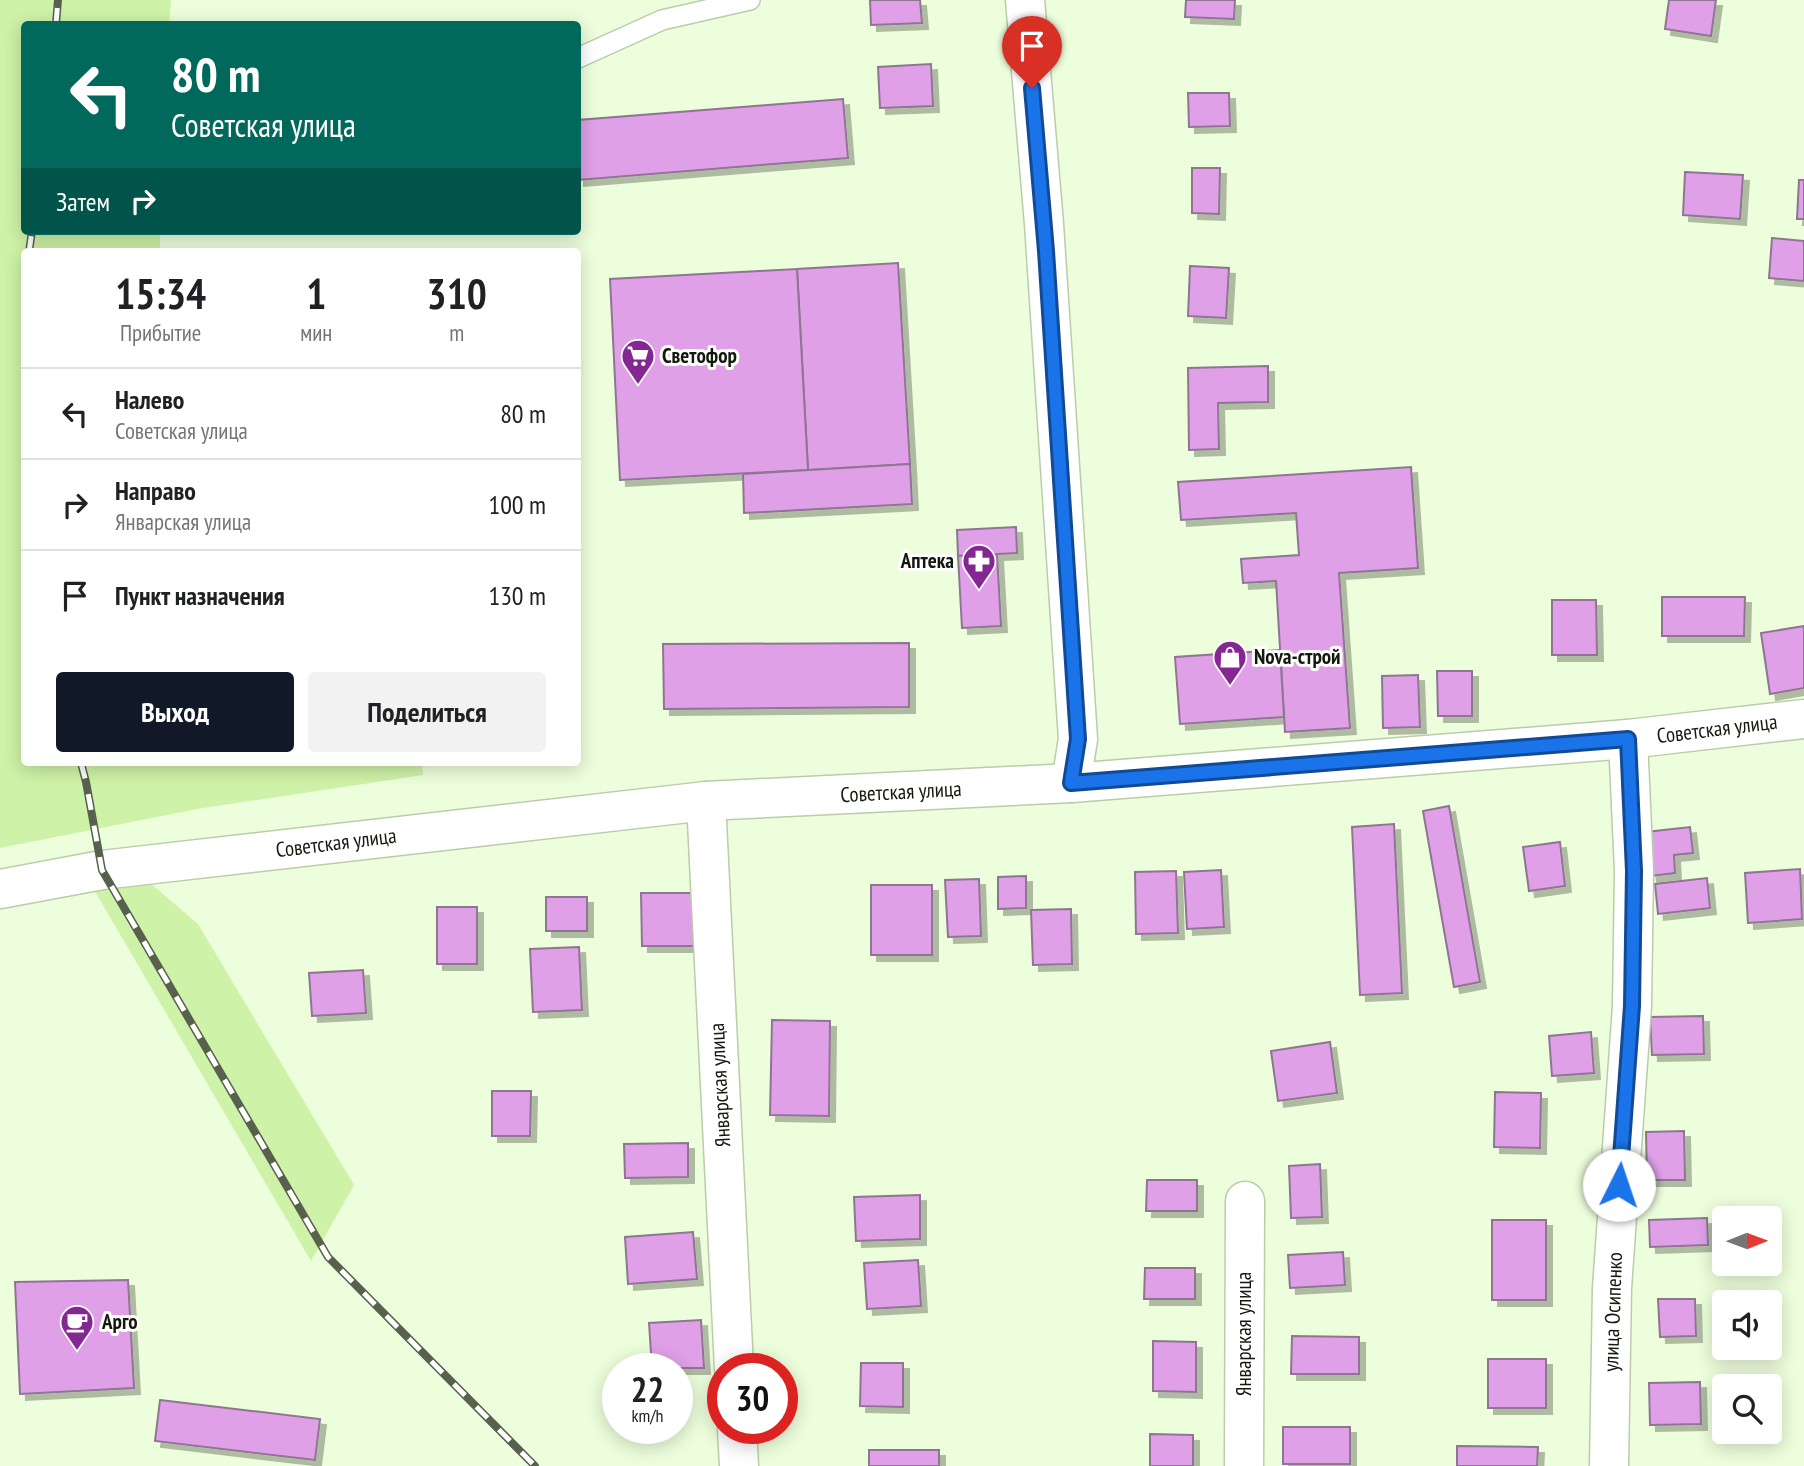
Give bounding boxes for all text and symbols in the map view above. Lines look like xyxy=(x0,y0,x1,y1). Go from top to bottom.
pin xyxy=(1002,16,1062,88)
icon: arrive xyxy=(1013,27,1051,65)
text: 80 m xyxy=(171,42,260,106)
icon: left xyxy=(56,49,147,140)
text: Советская улица xyxy=(171,104,356,146)
icon: right xyxy=(124,182,162,220)
text: Затем xyxy=(56,185,110,218)
text: 15:34 xyxy=(115,266,206,321)
text: 1 xyxy=(306,266,326,321)
text: 310 xyxy=(427,266,487,321)
text: Прибытие xyxy=(120,318,201,347)
text: мин xyxy=(300,318,332,347)
text: m xyxy=(449,318,464,347)
supermarket icon: Светофор xyxy=(619,337,657,386)
place label: Светофор xyxy=(662,342,737,369)
text: Налево xyxy=(115,383,184,416)
icon: left xyxy=(56,395,94,433)
text: 80 m xyxy=(500,397,546,430)
text: Советская улица xyxy=(115,416,248,445)
text: Направо xyxy=(115,474,196,507)
icon: right xyxy=(56,486,94,524)
text: 100 m xyxy=(488,488,546,521)
text: Январская улица xyxy=(115,507,251,536)
pharmacy icon: Аптека xyxy=(960,542,998,591)
place label: Аптека xyxy=(900,547,954,574)
icon: arrive xyxy=(56,577,94,615)
text: Пункт назначения xyxy=(115,579,285,612)
text: 130 m xyxy=(488,579,546,612)
shop icon: Nova-строй xyxy=(1211,638,1249,687)
place label: Nova-строй xyxy=(1254,643,1341,670)
button: Выход xyxy=(56,672,294,752)
button: Поделиться xyxy=(308,672,546,752)
street label: Советская улица xyxy=(1655,708,1779,749)
street label: Советская улица xyxy=(840,775,962,808)
street label: Советская улица xyxy=(274,822,398,863)
street label: Январская улица xyxy=(703,1022,736,1148)
position arrow xyxy=(1582,1148,1656,1222)
north arrow xyxy=(1712,1206,1782,1276)
map controls xyxy=(1712,1206,1782,1444)
street label: улица Осипенко xyxy=(1597,1252,1628,1372)
street label: Январская улица xyxy=(1230,1272,1257,1396)
button: sound xyxy=(1712,1290,1782,1360)
cafe icon: Арго xyxy=(58,1303,96,1352)
place label: Арго xyxy=(101,1308,138,1335)
speed limit sign: 30 xyxy=(707,1353,798,1444)
text: 22 xyxy=(631,1366,664,1412)
button: search xyxy=(1712,1374,1782,1444)
text: km/h xyxy=(632,1404,663,1427)

